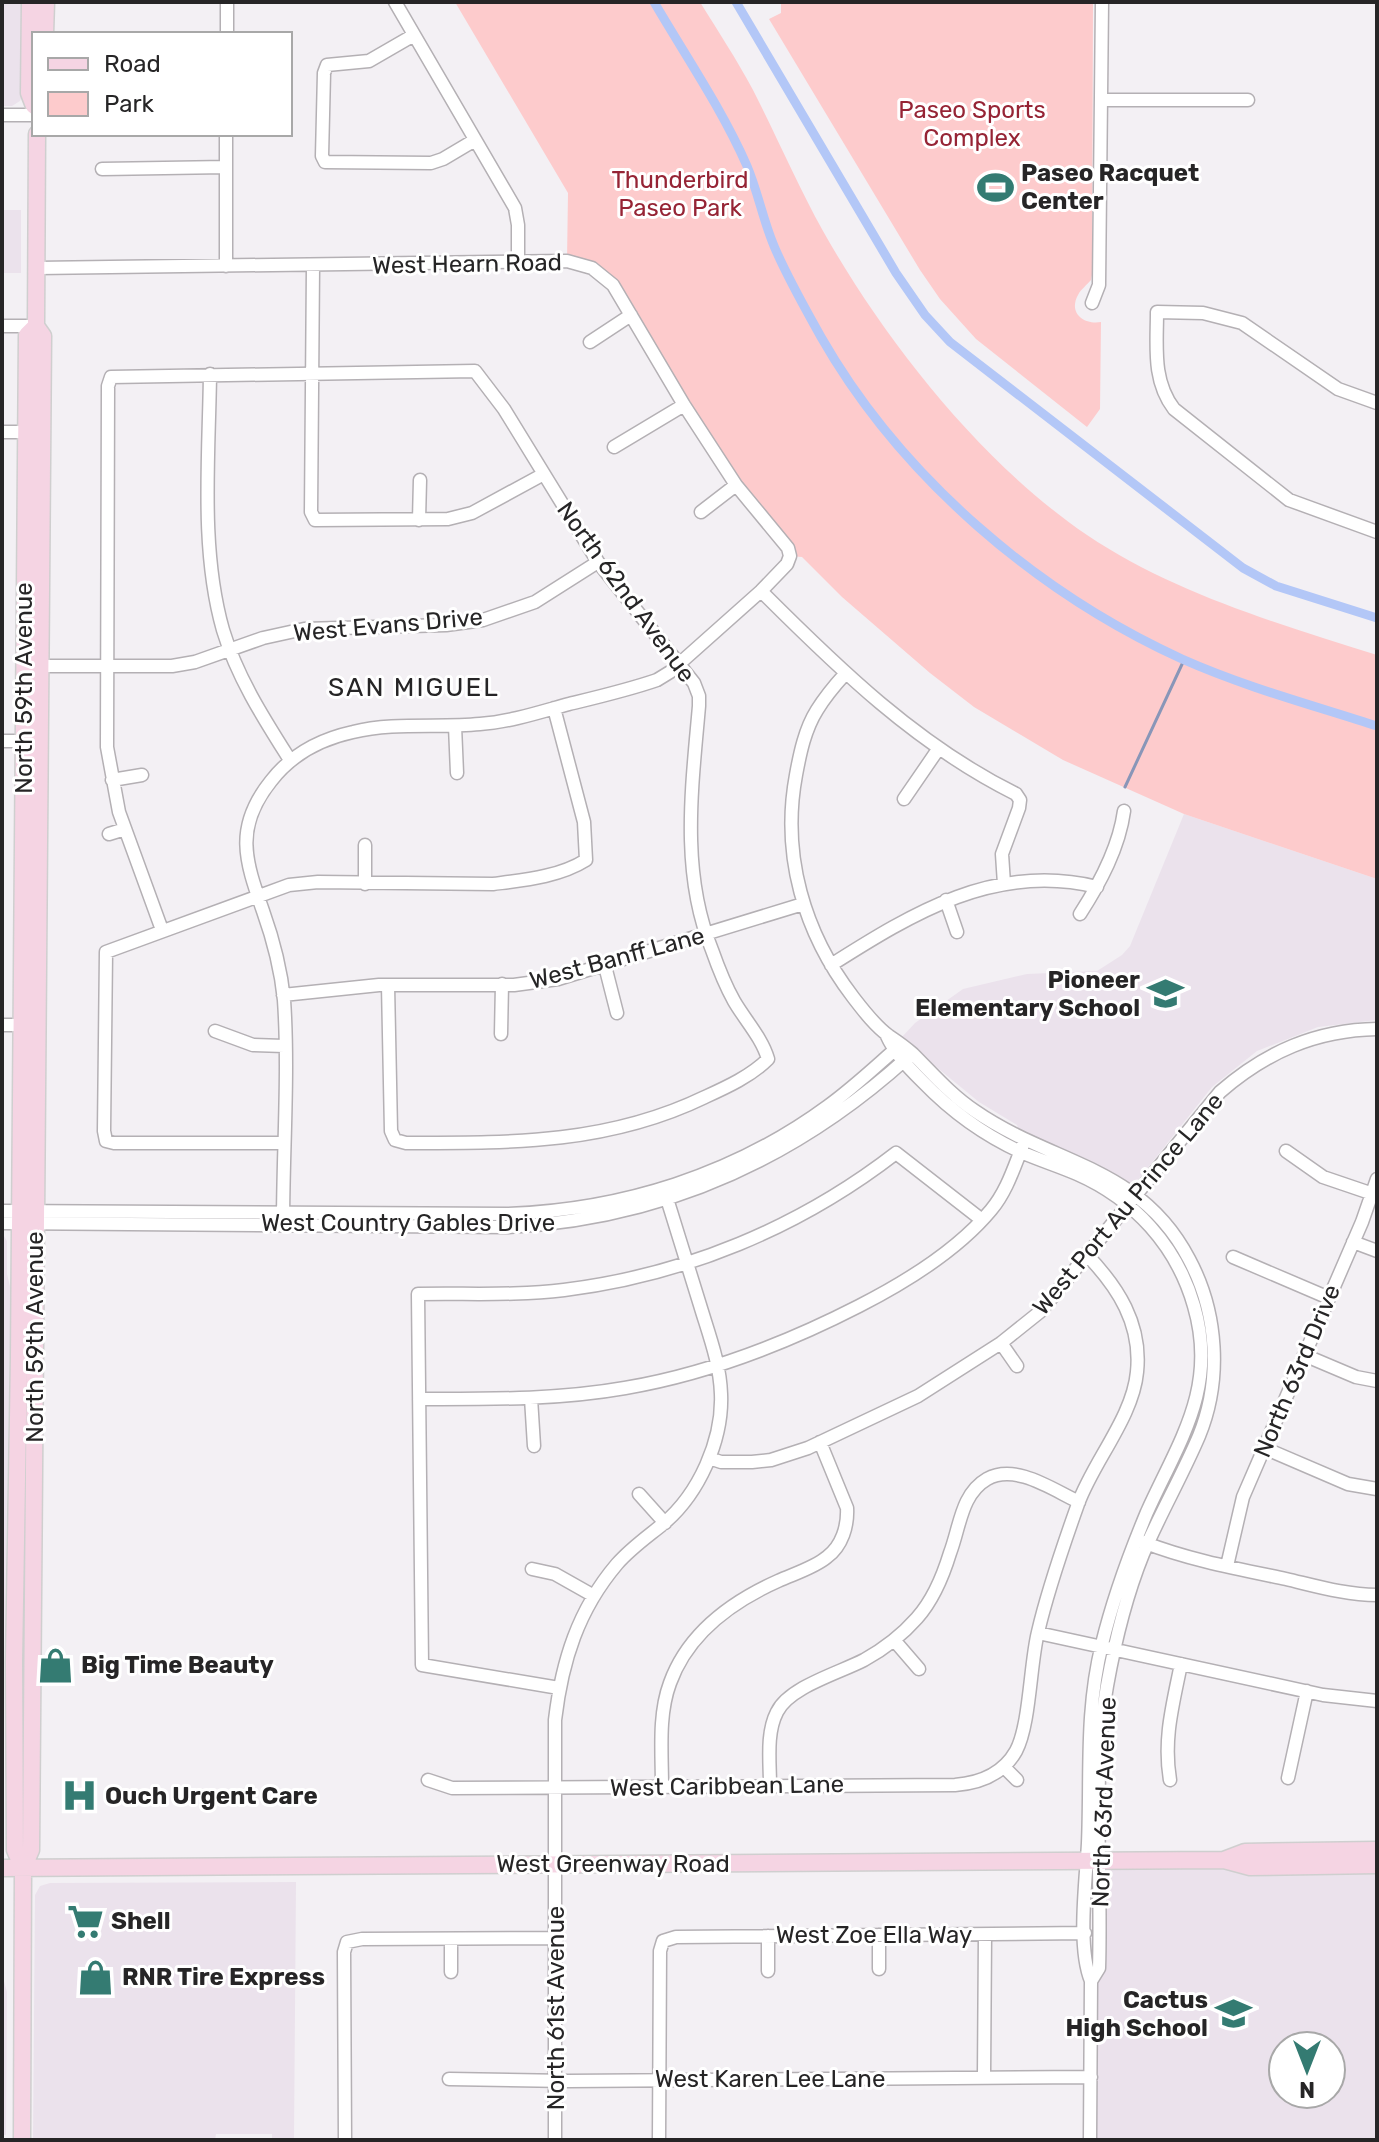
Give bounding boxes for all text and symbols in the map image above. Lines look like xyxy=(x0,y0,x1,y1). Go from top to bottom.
legend xyxy=(32,32,292,136)
text: Road xyxy=(104,50,161,78)
text: Park xyxy=(104,90,155,118)
park label: Paseo Sports Complex xyxy=(898,96,1046,152)
place label: Paseo Racquet Center xyxy=(1021,159,1199,215)
park label: Thunderbird Paseo Park xyxy=(611,166,749,222)
sports icon: Paseo Racquet Center xyxy=(976,168,1014,206)
street label: West Hearn Road xyxy=(372,248,562,280)
street label: North 62nd Avenue xyxy=(551,496,701,688)
street label: North 59th Avenue xyxy=(10,582,38,794)
street label: West Evans Drive xyxy=(292,603,484,647)
district label: SAN MIGUEL xyxy=(328,672,500,703)
street label: West Banff Lane xyxy=(526,921,708,995)
place label: Pioneer Elementary School xyxy=(915,966,1140,1022)
school or university icon: Pioneer Elementary School xyxy=(1147,975,1185,1013)
street label: West Port Au Prince Lane xyxy=(1027,1087,1229,1321)
street label: West Country Gables Drive xyxy=(261,1209,555,1237)
street label: North 59th Avenue xyxy=(21,1231,49,1443)
street label: North 63rd Drive xyxy=(1248,1280,1346,1462)
shop icon: Big Time Beauty xyxy=(36,1646,74,1684)
place label: Big Time Beauty xyxy=(81,1651,274,1679)
street label: North 63rd Avenue xyxy=(1086,1696,1122,1908)
street label: West Caribbean Lane xyxy=(610,1770,844,1802)
hospital icon: Ouch Urgent Care xyxy=(60,1777,98,1815)
place label: Ouch Urgent Care xyxy=(105,1782,318,1810)
street label: West Greenway Road xyxy=(496,1850,730,1878)
supermarket icon: Shell xyxy=(66,1902,104,1940)
street label: North 61st Avenue xyxy=(542,1906,570,2110)
place label: Shell xyxy=(111,1907,171,1935)
street label: West Zoe Ella Way xyxy=(776,1921,972,1949)
shop icon: RNR Tire Express xyxy=(77,1958,115,1996)
place label: RNR Tire Express xyxy=(122,1963,325,1991)
place label: Cactus High School xyxy=(1065,1986,1208,2042)
school or university icon: Cactus High School xyxy=(1215,1995,1253,2033)
north arrow xyxy=(1267,2030,1347,2110)
street label: West Karen Lee Lane xyxy=(655,2065,885,2093)
text: N xyxy=(1299,2076,1315,2103)

